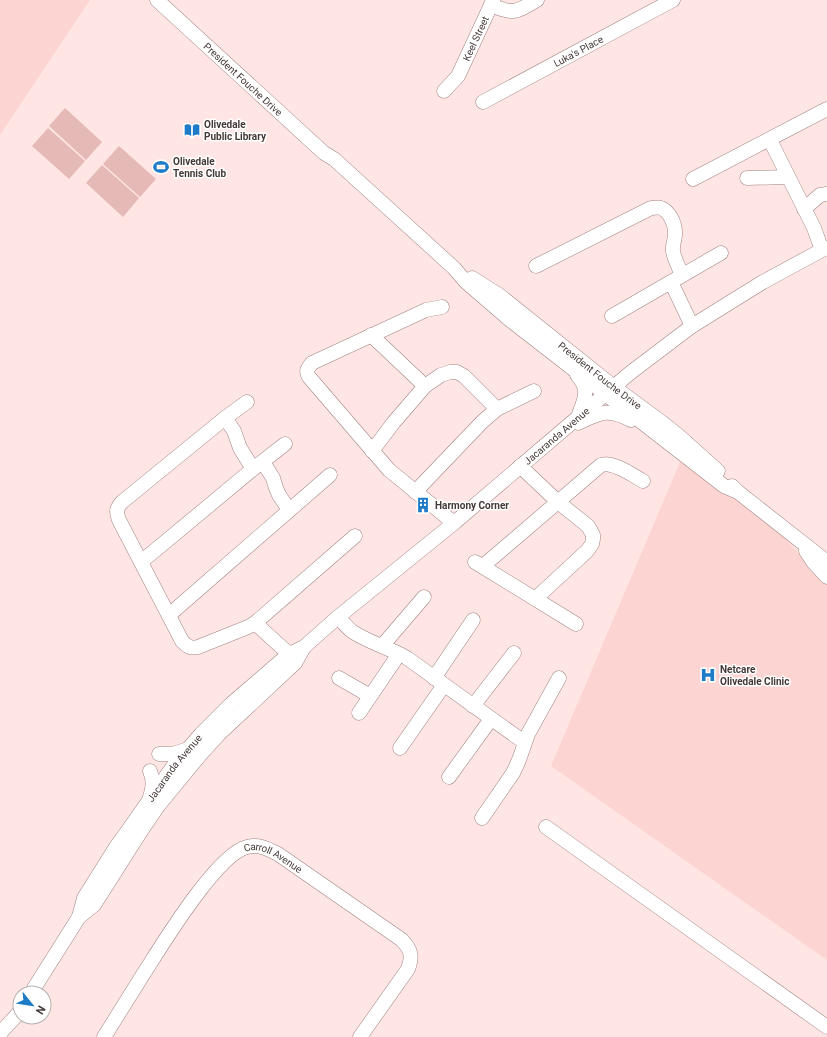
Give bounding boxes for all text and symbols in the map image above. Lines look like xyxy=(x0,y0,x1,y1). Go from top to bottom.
street label: Keel Street xyxy=(461,14,491,63)
street label: Luka's Place xyxy=(552,34,605,69)
street label: President Fouche Drive xyxy=(201,41,284,118)
place label: Olivedale Public Library xyxy=(204,119,267,142)
library icon: Olivedale Public Library xyxy=(183,121,201,139)
place label: Olivedale Tennis Club xyxy=(173,156,226,179)
sports icon: Olivedale Tennis Club xyxy=(152,158,170,176)
street label: President Fouche Drive xyxy=(556,340,644,411)
street label: Jacaranda Avenue xyxy=(522,405,592,467)
building icon: Harmony Corner xyxy=(414,496,432,514)
place label: Harmony Corner xyxy=(435,500,509,511)
place label: Netcare Olivedale Clinic xyxy=(720,664,789,687)
hospital icon: Netcare Olivedale Clinic xyxy=(699,666,717,684)
street label: Jacaranda Avenue xyxy=(145,732,204,804)
street label: Carroll Avenue xyxy=(243,841,304,875)
north arrow xyxy=(12,985,52,1025)
text: N xyxy=(33,1003,48,1017)

